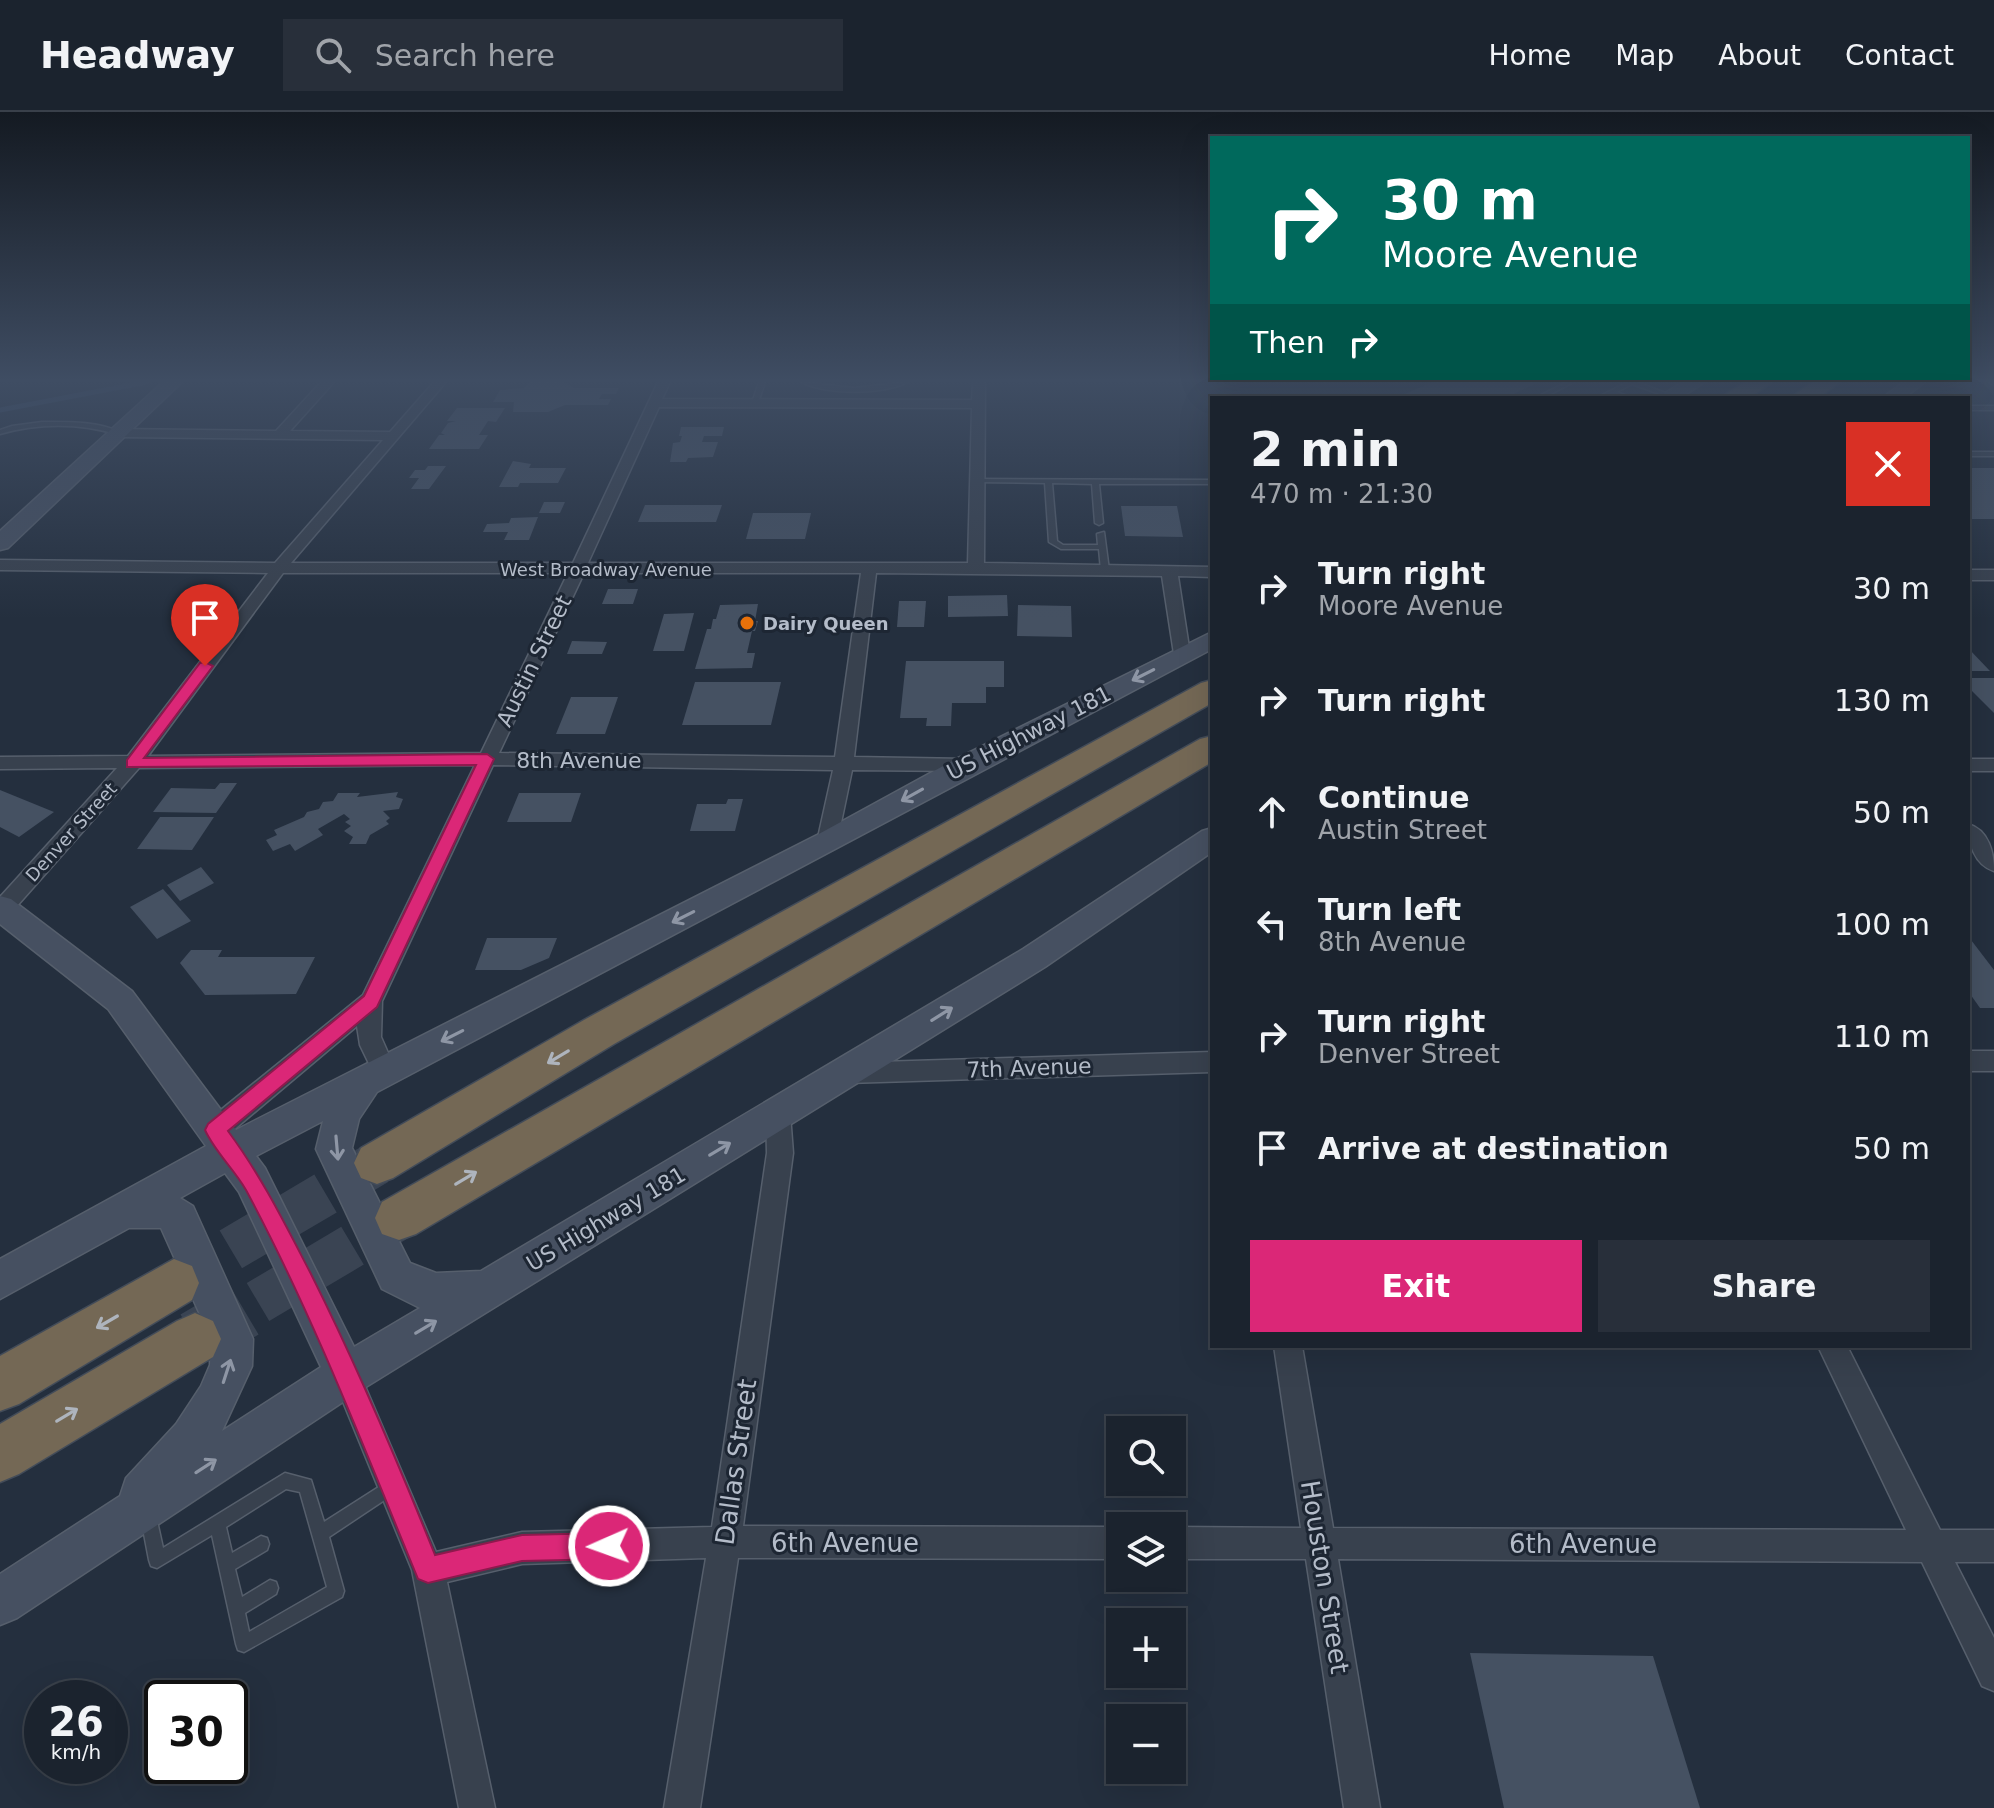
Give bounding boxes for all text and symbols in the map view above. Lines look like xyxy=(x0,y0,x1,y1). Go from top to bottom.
search box xyxy=(283,19,843,91)
text: Headway xyxy=(40,33,235,77)
icon: search xyxy=(311,33,355,77)
text: Search here xyxy=(375,38,555,73)
text: Home xyxy=(1488,39,1571,72)
text: Map xyxy=(1615,39,1674,72)
text: About xyxy=(1718,39,1801,72)
text: Contact xyxy=(1845,39,1954,72)
text: 30 m xyxy=(1382,167,1538,232)
icon: right xyxy=(1250,168,1354,272)
text: Moore Avenue xyxy=(1382,234,1638,275)
icon: right xyxy=(1341,320,1385,364)
text: Then xyxy=(1250,325,1325,360)
text: 2 min xyxy=(1250,421,1401,477)
button: close xyxy=(1846,422,1930,506)
text: 470 m · 21:30 xyxy=(1250,479,1433,509)
text: Turn right xyxy=(1318,556,1485,591)
street label: West Broadway Avenue xyxy=(500,559,712,580)
icon: right xyxy=(1250,566,1294,610)
text: 30 m xyxy=(1853,571,1930,606)
pin xyxy=(171,584,239,666)
street label: Austin Street xyxy=(491,591,577,731)
text: Moore Avenue xyxy=(1318,591,1503,621)
icon: arrive xyxy=(183,596,227,640)
place label: Dairy Queen xyxy=(763,613,888,634)
marker: Dairy Queen xyxy=(738,614,756,632)
one-way arrow xyxy=(1131,667,1155,683)
icon: right xyxy=(1250,678,1294,722)
street label: US Highway 181 xyxy=(943,681,1115,785)
text: Turn right xyxy=(1318,683,1485,718)
text: 130 m xyxy=(1834,683,1930,718)
street label: 8th Avenue xyxy=(516,748,642,773)
street label: Denver Street xyxy=(21,778,121,886)
text: Continue xyxy=(1318,780,1470,815)
one-way arrow xyxy=(901,787,924,803)
icon: ahead xyxy=(1250,790,1294,834)
text: 50 m xyxy=(1853,795,1930,830)
text: Austin Street xyxy=(1318,815,1487,845)
text: Turn left xyxy=(1318,892,1461,927)
icon: left xyxy=(1250,902,1294,946)
text: 100 m xyxy=(1834,907,1930,942)
one-way arrow xyxy=(671,909,695,925)
text: 8th Avenue xyxy=(1318,927,1466,957)
text: Turn right xyxy=(1318,1004,1485,1039)
one-way arrow xyxy=(930,1006,953,1022)
icon: right xyxy=(1250,1014,1294,1058)
text: 110 m xyxy=(1834,1019,1930,1054)
one-way arrow xyxy=(440,1029,464,1045)
text: Denver Street xyxy=(1318,1039,1500,1069)
one-way arrow xyxy=(547,1049,570,1065)
street label: 7th Avenue xyxy=(966,1053,1092,1083)
icon: arrive xyxy=(1250,1126,1294,1170)
text: Arrive at destination xyxy=(1318,1131,1669,1166)
text: 50 m xyxy=(1853,1131,1930,1166)
one-way arrow xyxy=(329,1134,344,1160)
one-way arrow xyxy=(708,1141,731,1157)
street label: US Highway 181 xyxy=(522,1162,690,1276)
one-way arrow xyxy=(454,1170,477,1186)
button: Exit xyxy=(1250,1240,1582,1332)
button: Share xyxy=(1598,1240,1930,1332)
one-way arrow xyxy=(96,1314,119,1330)
one-way arrow xyxy=(414,1319,437,1335)
one-way arrow xyxy=(221,1359,235,1384)
street label: Dallas Street xyxy=(710,1377,762,1547)
one-way arrow xyxy=(55,1407,78,1423)
map controls xyxy=(1106,1416,1186,1784)
button: search xyxy=(1106,1416,1186,1496)
one-way arrow xyxy=(194,1458,217,1474)
street label: Houston Street xyxy=(1295,1478,1355,1676)
position arrow xyxy=(567,1504,651,1588)
button: layers xyxy=(1106,1512,1186,1592)
street label: 6th Avenue xyxy=(771,1528,919,1558)
street label: 6th Avenue xyxy=(1509,1529,1657,1559)
button: + xyxy=(1106,1608,1186,1688)
speed limit sign: 30 xyxy=(144,1680,248,1784)
text: 26 xyxy=(48,1699,104,1745)
button: − xyxy=(1106,1704,1186,1784)
text: km/h xyxy=(51,1740,101,1764)

